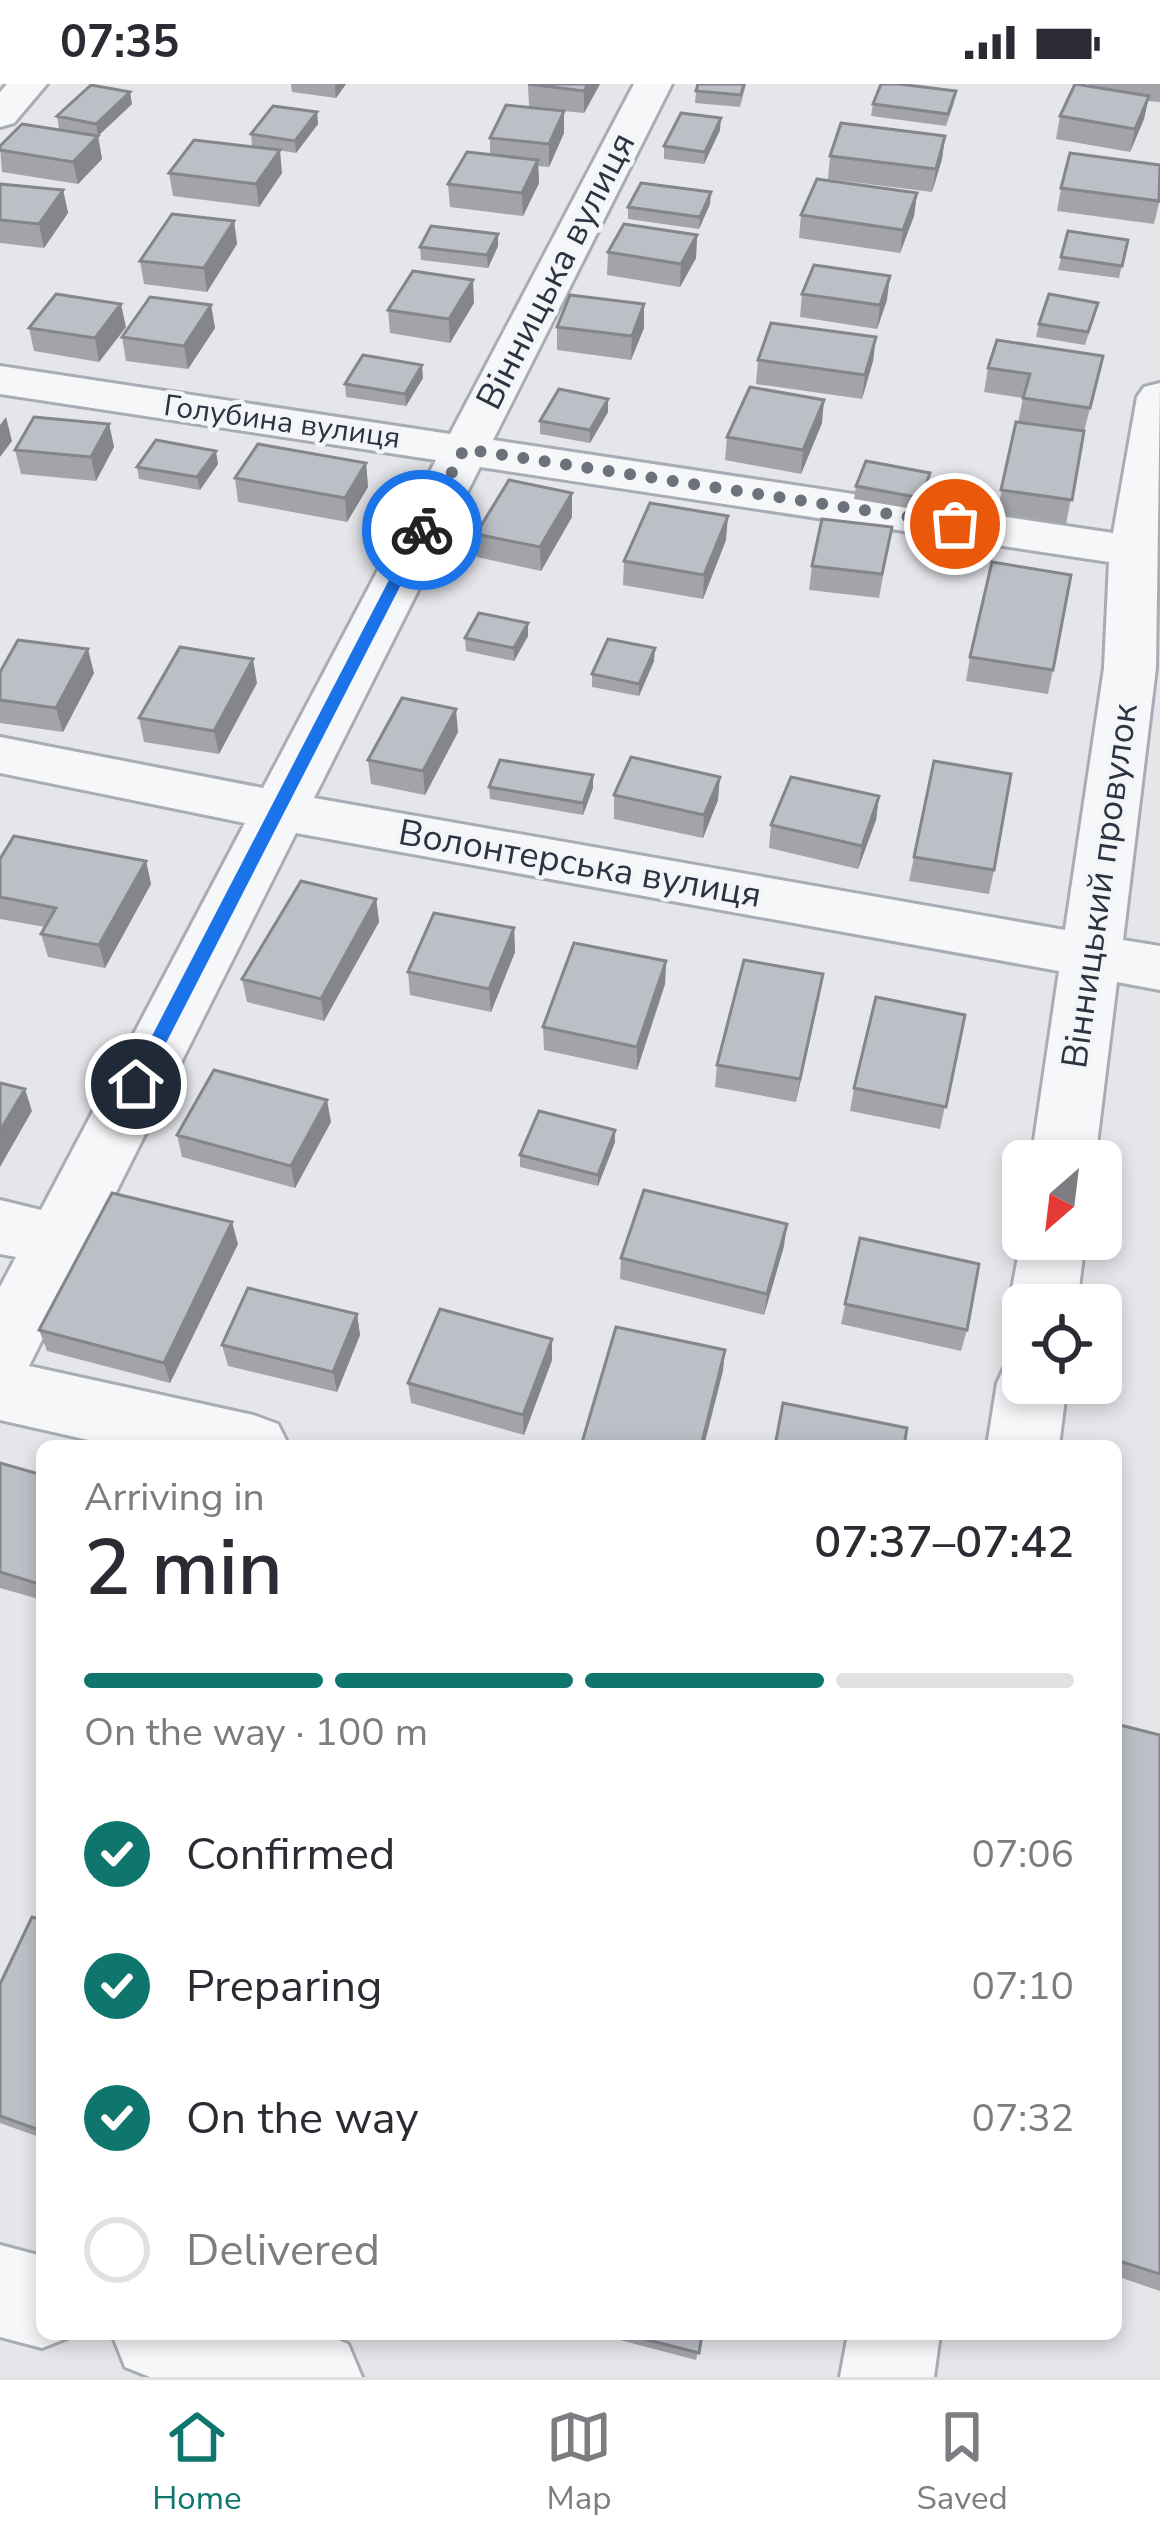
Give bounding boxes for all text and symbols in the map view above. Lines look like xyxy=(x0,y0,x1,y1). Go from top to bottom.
text: 07:35 xyxy=(60,12,179,73)
street label: Вінницька вулиця xyxy=(465,124,647,418)
street label: Голубина вулиця xyxy=(161,385,403,459)
courier xyxy=(362,470,482,590)
pin xyxy=(904,473,1006,575)
icon: bag xyxy=(922,491,988,557)
icon: bike xyxy=(389,497,455,563)
street label: Вінницький провулок xyxy=(1050,701,1150,1071)
street label: Волонтерська вулиця xyxy=(395,808,765,920)
pin xyxy=(85,1033,187,1135)
icon: home xyxy=(103,1051,169,1117)
north arrow xyxy=(1002,1140,1122,1260)
map controls xyxy=(1002,1140,1122,1404)
button: locate xyxy=(1002,1284,1122,1404)
text: Arriving in xyxy=(84,1471,265,1524)
text: 07:37–07:42 xyxy=(814,1512,1074,1573)
text: 2 min xyxy=(84,1515,283,1622)
text: On the way · 100 m xyxy=(84,1706,428,1759)
icon: check xyxy=(84,1821,150,1887)
text: Confirmed xyxy=(186,1824,395,1885)
text: 07:06 xyxy=(972,1828,1074,1881)
icon: check xyxy=(84,1953,150,2019)
text: Preparing xyxy=(186,1956,382,2017)
text: 07:10 xyxy=(972,1960,1074,2013)
icon: check xyxy=(84,2085,150,2151)
text: On the way xyxy=(186,2088,419,2149)
text: 07:32 xyxy=(972,2092,1074,2145)
text: Delivered xyxy=(186,2220,380,2281)
tab: Home xyxy=(152,2404,242,2521)
tab: Map xyxy=(546,2404,612,2521)
tab: Saved xyxy=(917,2404,1008,2521)

